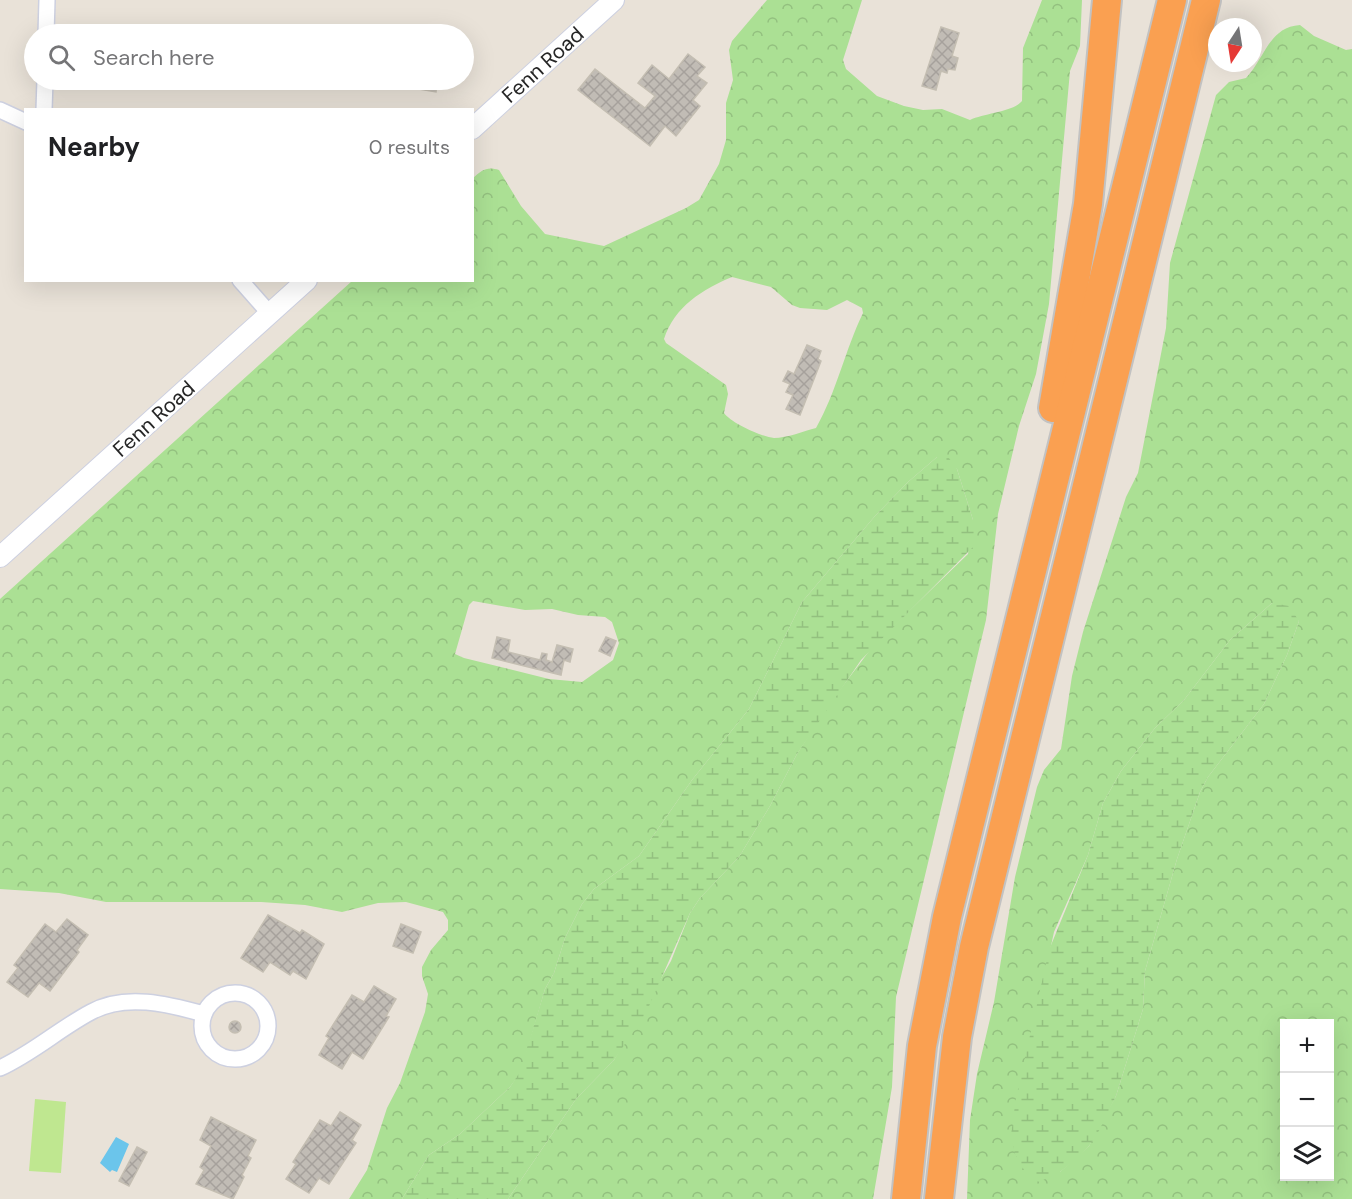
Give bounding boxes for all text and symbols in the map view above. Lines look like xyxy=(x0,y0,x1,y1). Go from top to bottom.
north arrow xyxy=(1208,18,1262,72)
street label: Fenn Road xyxy=(496,21,590,109)
search box xyxy=(24,24,474,90)
icon: search xyxy=(45,41,78,74)
text: Search here xyxy=(93,43,214,72)
text: Nearby xyxy=(48,130,140,164)
text: 0 results xyxy=(369,134,450,160)
street label: Fenn Road xyxy=(107,375,201,463)
map controls xyxy=(1280,1019,1334,1181)
button: + xyxy=(1280,1019,1334,1073)
button: − xyxy=(1280,1073,1334,1127)
button: layers xyxy=(1280,1127,1334,1181)

